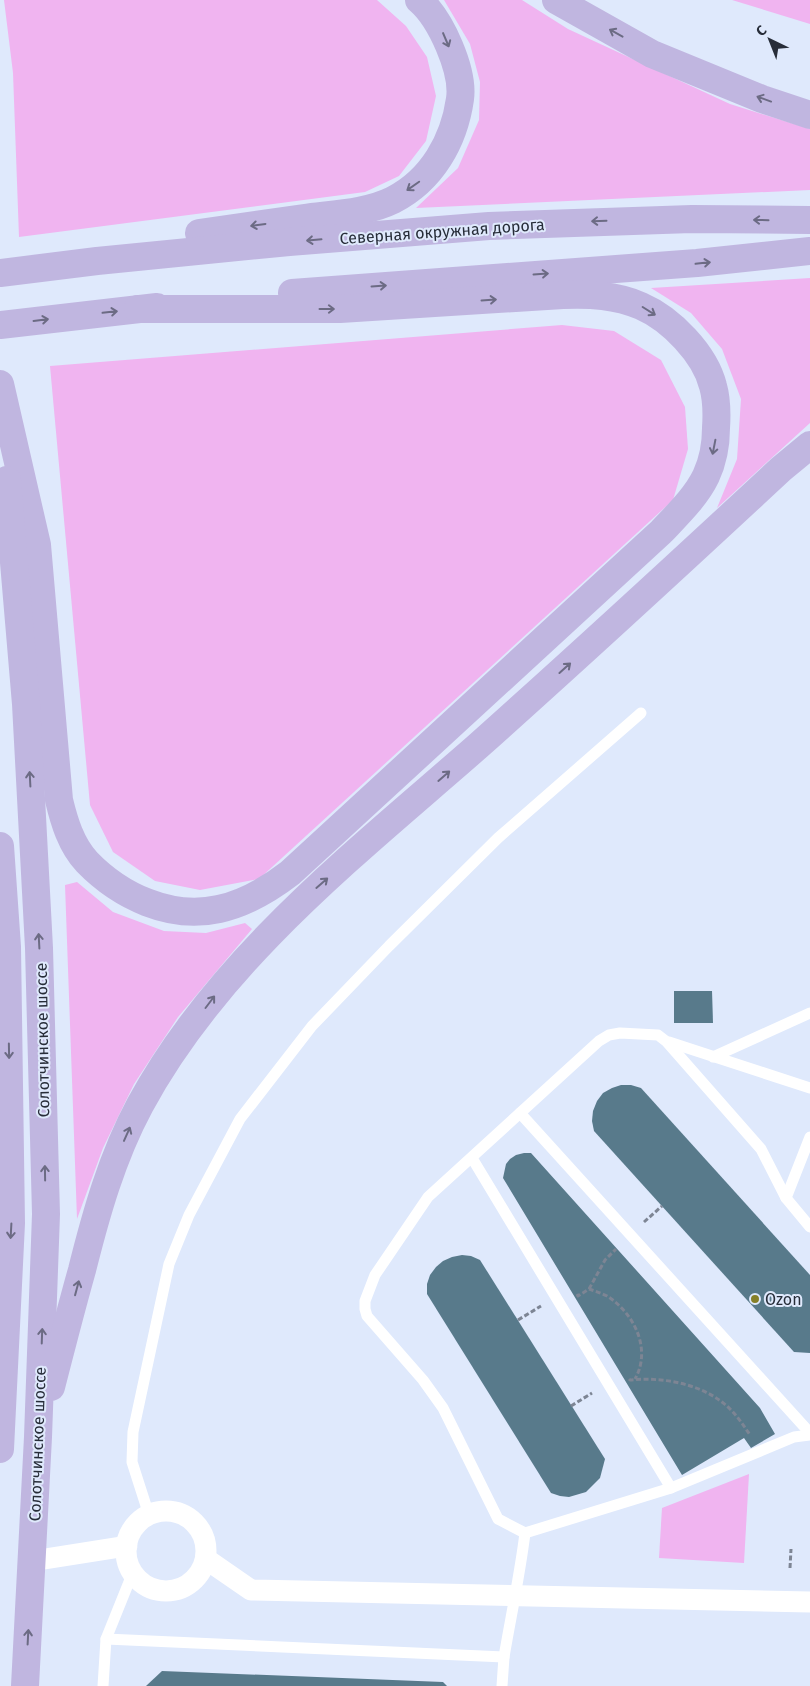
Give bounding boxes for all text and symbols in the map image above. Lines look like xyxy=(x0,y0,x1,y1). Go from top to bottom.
north arrow xyxy=(745,15,795,65)
text: С xyxy=(753,22,770,40)
one-way arrow xyxy=(608,28,623,38)
one-way arrow xyxy=(442,32,452,47)
one-way arrow xyxy=(757,94,772,103)
one-way arrow xyxy=(407,181,421,191)
street label: Северная окружная дорога xyxy=(339,215,545,248)
one-way arrow xyxy=(754,215,770,225)
one-way arrow xyxy=(591,217,607,226)
one-way arrow xyxy=(250,220,266,230)
one-way arrow xyxy=(307,236,323,245)
one-way arrow xyxy=(694,258,710,268)
one-way arrow xyxy=(532,270,548,279)
one-way arrow xyxy=(370,282,386,291)
one-way arrow xyxy=(481,295,497,304)
one-way arrow xyxy=(318,304,335,314)
one-way arrow xyxy=(641,306,655,316)
one-way arrow xyxy=(102,307,118,317)
one-way arrow xyxy=(32,315,48,325)
one-way arrow xyxy=(709,438,719,454)
one-way arrow xyxy=(559,662,572,674)
one-way arrow xyxy=(437,770,450,782)
one-way arrow xyxy=(26,771,35,787)
one-way arrow xyxy=(315,878,328,889)
one-way arrow xyxy=(34,933,44,950)
street label: Солотчинское шоссе xyxy=(32,962,53,1117)
one-way arrow xyxy=(205,996,216,1009)
one-way arrow xyxy=(4,1043,14,1059)
one-way arrow xyxy=(123,1127,132,1142)
one-way arrow xyxy=(40,1166,50,1182)
one-way arrow xyxy=(6,1223,16,1239)
one-way arrow xyxy=(73,1281,82,1297)
place label: Ozon xyxy=(765,1290,802,1309)
marker: Ozon xyxy=(749,1293,761,1305)
one-way arrow xyxy=(37,1328,46,1344)
street label: Солотчинское шоссе xyxy=(25,1366,50,1522)
one-way arrow xyxy=(23,1630,32,1646)

